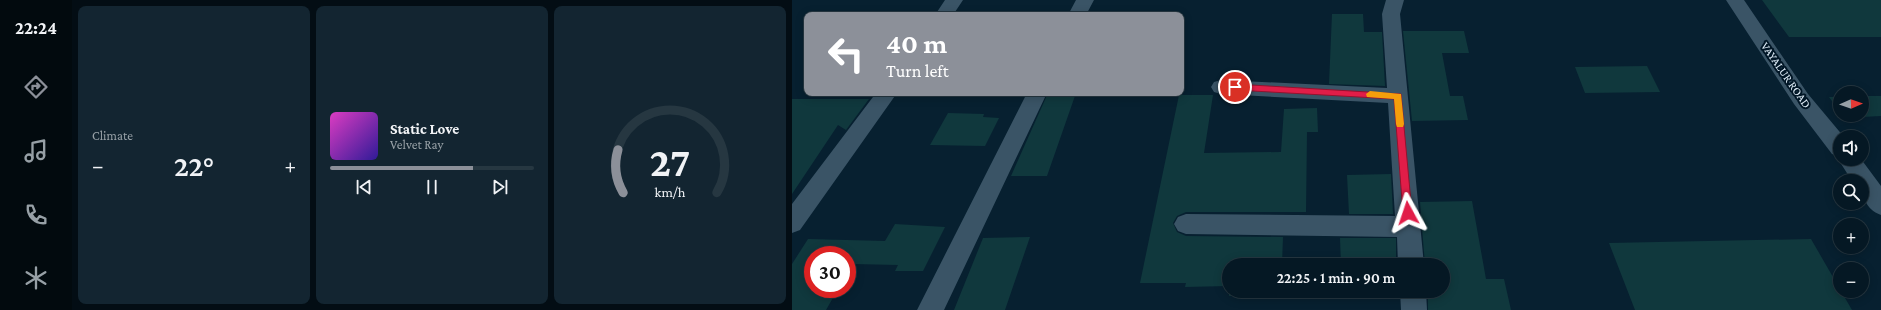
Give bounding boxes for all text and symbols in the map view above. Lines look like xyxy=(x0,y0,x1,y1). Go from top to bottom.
text: 22:24 xyxy=(15,18,57,38)
icon: left xyxy=(820,28,872,80)
text: 40 m xyxy=(886,28,947,59)
street label: VAYALUR ROAD xyxy=(1758,39,1814,111)
text: Turn left xyxy=(886,61,949,81)
pin xyxy=(1218,70,1252,104)
icon: directions xyxy=(22,73,50,101)
icon: arrive xyxy=(1224,76,1246,98)
north arrow xyxy=(1833,86,1869,122)
map controls xyxy=(1833,86,1869,298)
text: Static Love xyxy=(390,121,459,137)
text: Climate xyxy=(92,128,133,143)
button: sound xyxy=(1833,130,1869,166)
icon: music xyxy=(22,137,50,165)
text: Velvet Ray xyxy=(390,137,443,152)
text: 27 xyxy=(650,139,690,185)
text: 22° xyxy=(174,149,214,182)
text: − xyxy=(92,153,104,178)
text: + xyxy=(284,153,296,178)
button: search xyxy=(1833,174,1869,210)
icon: previous xyxy=(353,176,375,198)
icon: pause xyxy=(421,176,443,198)
icon: next xyxy=(489,176,511,198)
text: km/h xyxy=(655,184,686,200)
position arrow xyxy=(1387,192,1429,234)
icon: phone xyxy=(22,201,50,229)
button: + xyxy=(1833,218,1869,254)
speed limit sign: 30 xyxy=(804,246,856,298)
button: − xyxy=(1833,262,1869,298)
icon: climate xyxy=(22,264,50,292)
text: 22:25 · 1 min · 90 m xyxy=(1277,270,1395,286)

